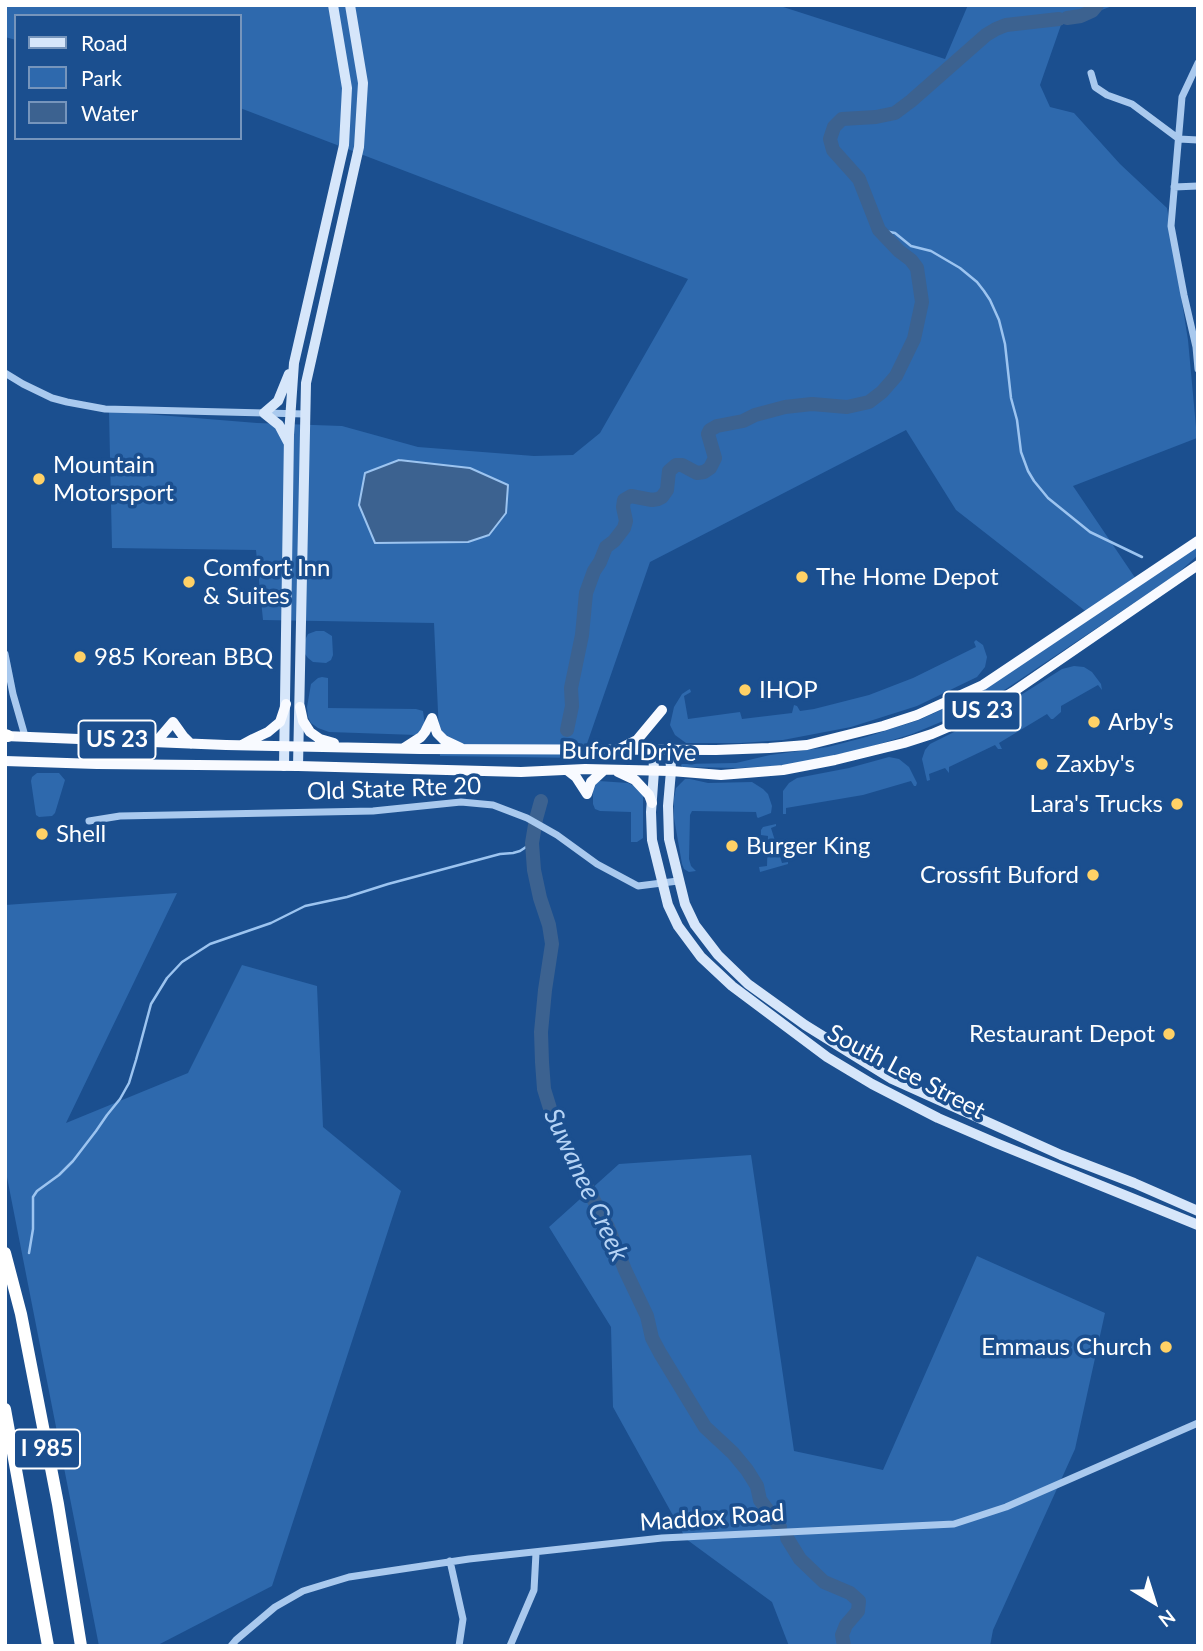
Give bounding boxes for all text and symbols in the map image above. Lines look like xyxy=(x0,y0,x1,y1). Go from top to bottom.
legend xyxy=(14,14,242,140)
text: Road xyxy=(81,30,128,55)
text: Park xyxy=(81,65,122,90)
text: Water xyxy=(81,100,138,125)
place label: Mountain Motorsport xyxy=(53,451,174,507)
marker: Mountain Motorsport xyxy=(31,471,47,487)
place label: Comfort Inn & Suites xyxy=(203,554,330,610)
place label: The Home Depot xyxy=(816,563,998,591)
marker: The Home Depot xyxy=(794,569,810,585)
marker: Comfort Inn & Suites xyxy=(181,574,197,590)
place label: 985 Korean BBQ xyxy=(94,643,273,671)
marker: 985 Korean BBQ xyxy=(72,649,88,665)
place label: IHOP xyxy=(759,676,818,704)
marker: IHOP xyxy=(737,682,753,698)
road number: US 23 xyxy=(944,692,1020,730)
place label: Arby's xyxy=(1108,708,1174,736)
marker: Arby's xyxy=(1086,714,1102,730)
road number: US 23 xyxy=(78,720,156,760)
street label: Buford Drive xyxy=(561,736,697,768)
place label: Zaxby's xyxy=(1056,750,1135,778)
marker: Zaxby's xyxy=(1034,756,1050,772)
street label: Old State Rte 20 xyxy=(306,772,482,806)
place label: Lara's Trucks xyxy=(1030,790,1163,818)
marker: Lara's Trucks xyxy=(1169,796,1185,812)
place label: Shell xyxy=(56,820,106,848)
marker: Shell xyxy=(34,826,50,842)
place label: Burger King xyxy=(746,832,870,860)
marker: Burger King xyxy=(724,838,740,854)
place label: Crossfit Buford xyxy=(920,861,1079,889)
marker: Crossfit Buford xyxy=(1085,867,1101,883)
street label: South Lee Street xyxy=(822,1018,990,1126)
place label: Restaurant Depot xyxy=(969,1020,1155,1048)
marker: Restaurant Depot xyxy=(1161,1026,1177,1042)
water label: Suwanee Creek xyxy=(537,1104,635,1266)
place label: Emmaus Church xyxy=(981,1333,1152,1361)
marker: Emmaus Church xyxy=(1158,1339,1174,1355)
road number: I 985 xyxy=(14,1430,80,1468)
street label: Maddox Road xyxy=(639,1499,785,1537)
north arrow xyxy=(1119,1567,1189,1637)
text: N xyxy=(1154,1605,1180,1633)

